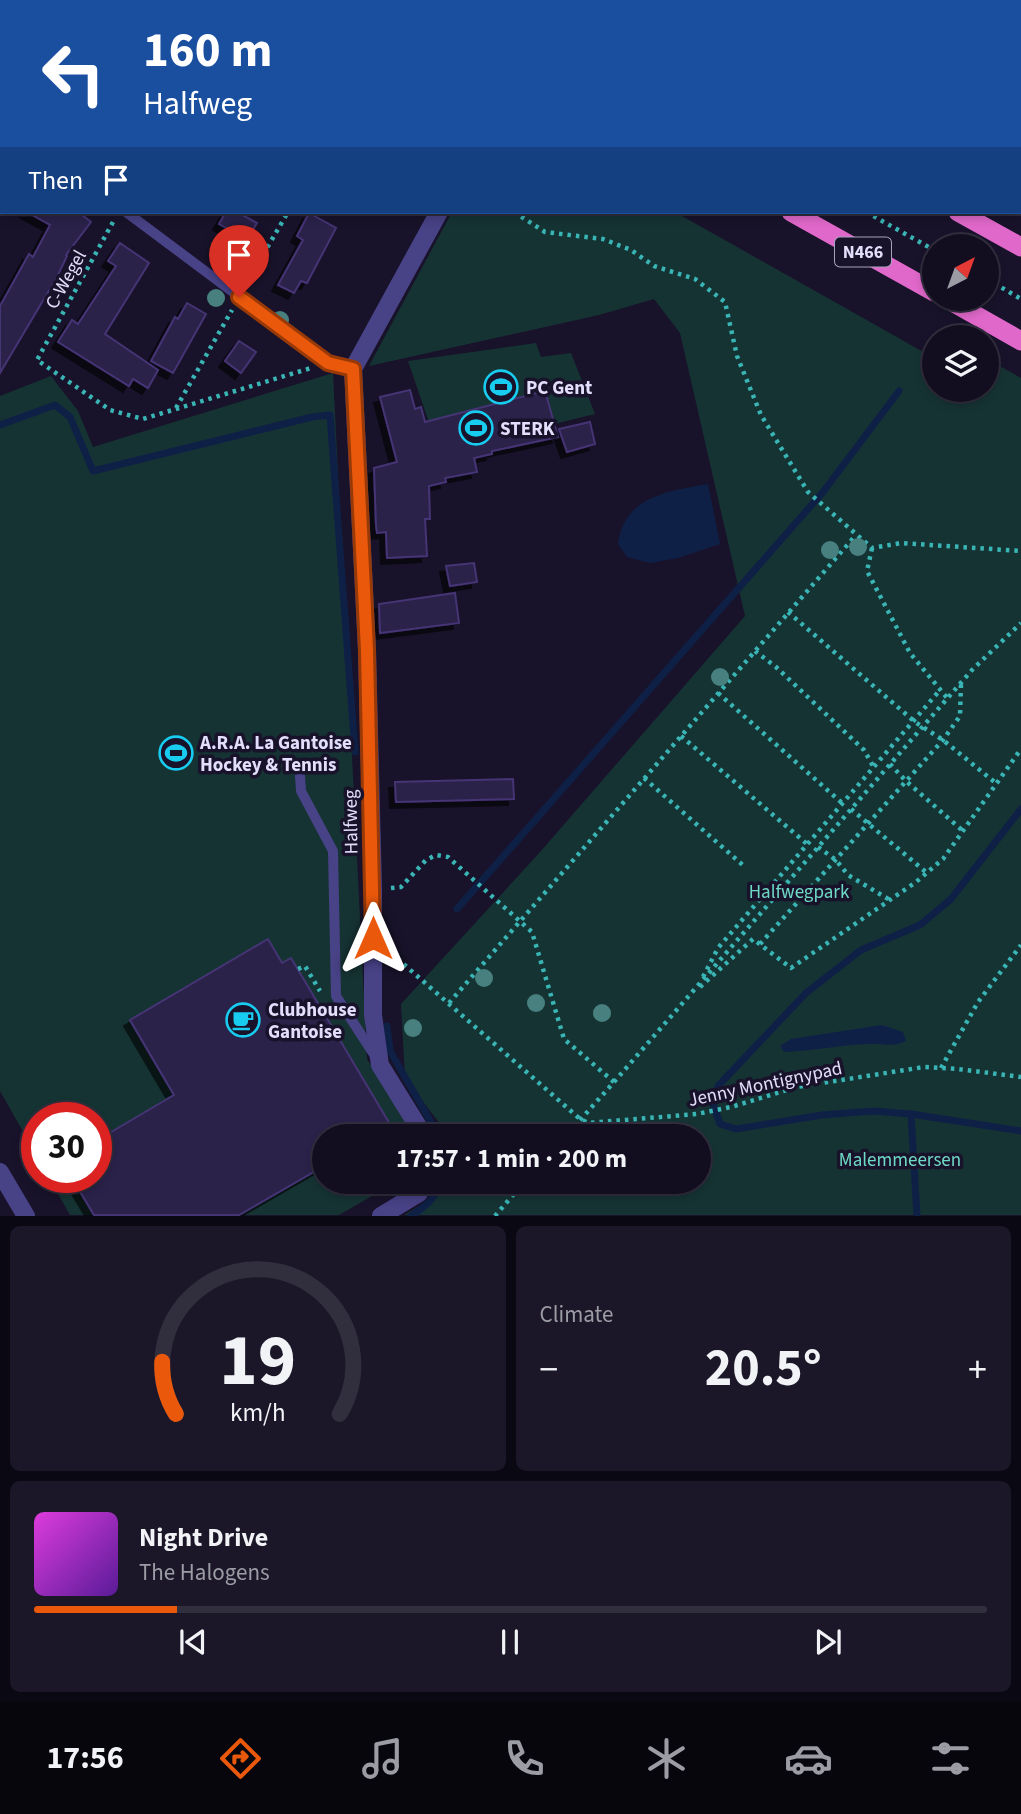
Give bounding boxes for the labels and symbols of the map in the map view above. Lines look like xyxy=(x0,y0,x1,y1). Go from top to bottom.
pin xyxy=(209,225,269,297)
north arrow xyxy=(922,234,999,312)
road number: N466 xyxy=(835,238,891,266)
street label: C-Wegel xyxy=(39,245,94,314)
sports icon: PC Gent xyxy=(482,368,520,406)
place label: PC Gent xyxy=(526,375,592,402)
sports icon: STERK xyxy=(457,409,495,447)
place label: STERK xyxy=(500,416,555,443)
place label: A.R.A. La Gantoise Hockey & Tennis xyxy=(199,730,352,779)
sports icon: A.R.A. La Gantoise Hockey & Tennis xyxy=(157,734,195,772)
street label: Halfweg xyxy=(337,789,366,855)
park label: Halfwegpark xyxy=(749,879,850,906)
position arrow xyxy=(336,901,410,975)
place label: Clubhouse Gantoise xyxy=(268,997,357,1046)
cafe icon: Clubhouse Gantoise xyxy=(224,1001,262,1039)
street label: Jenny Montignypad xyxy=(686,1055,845,1114)
speed limit sign: 30 xyxy=(21,1102,112,1193)
park label: Malemmeersen xyxy=(839,1147,961,1174)

